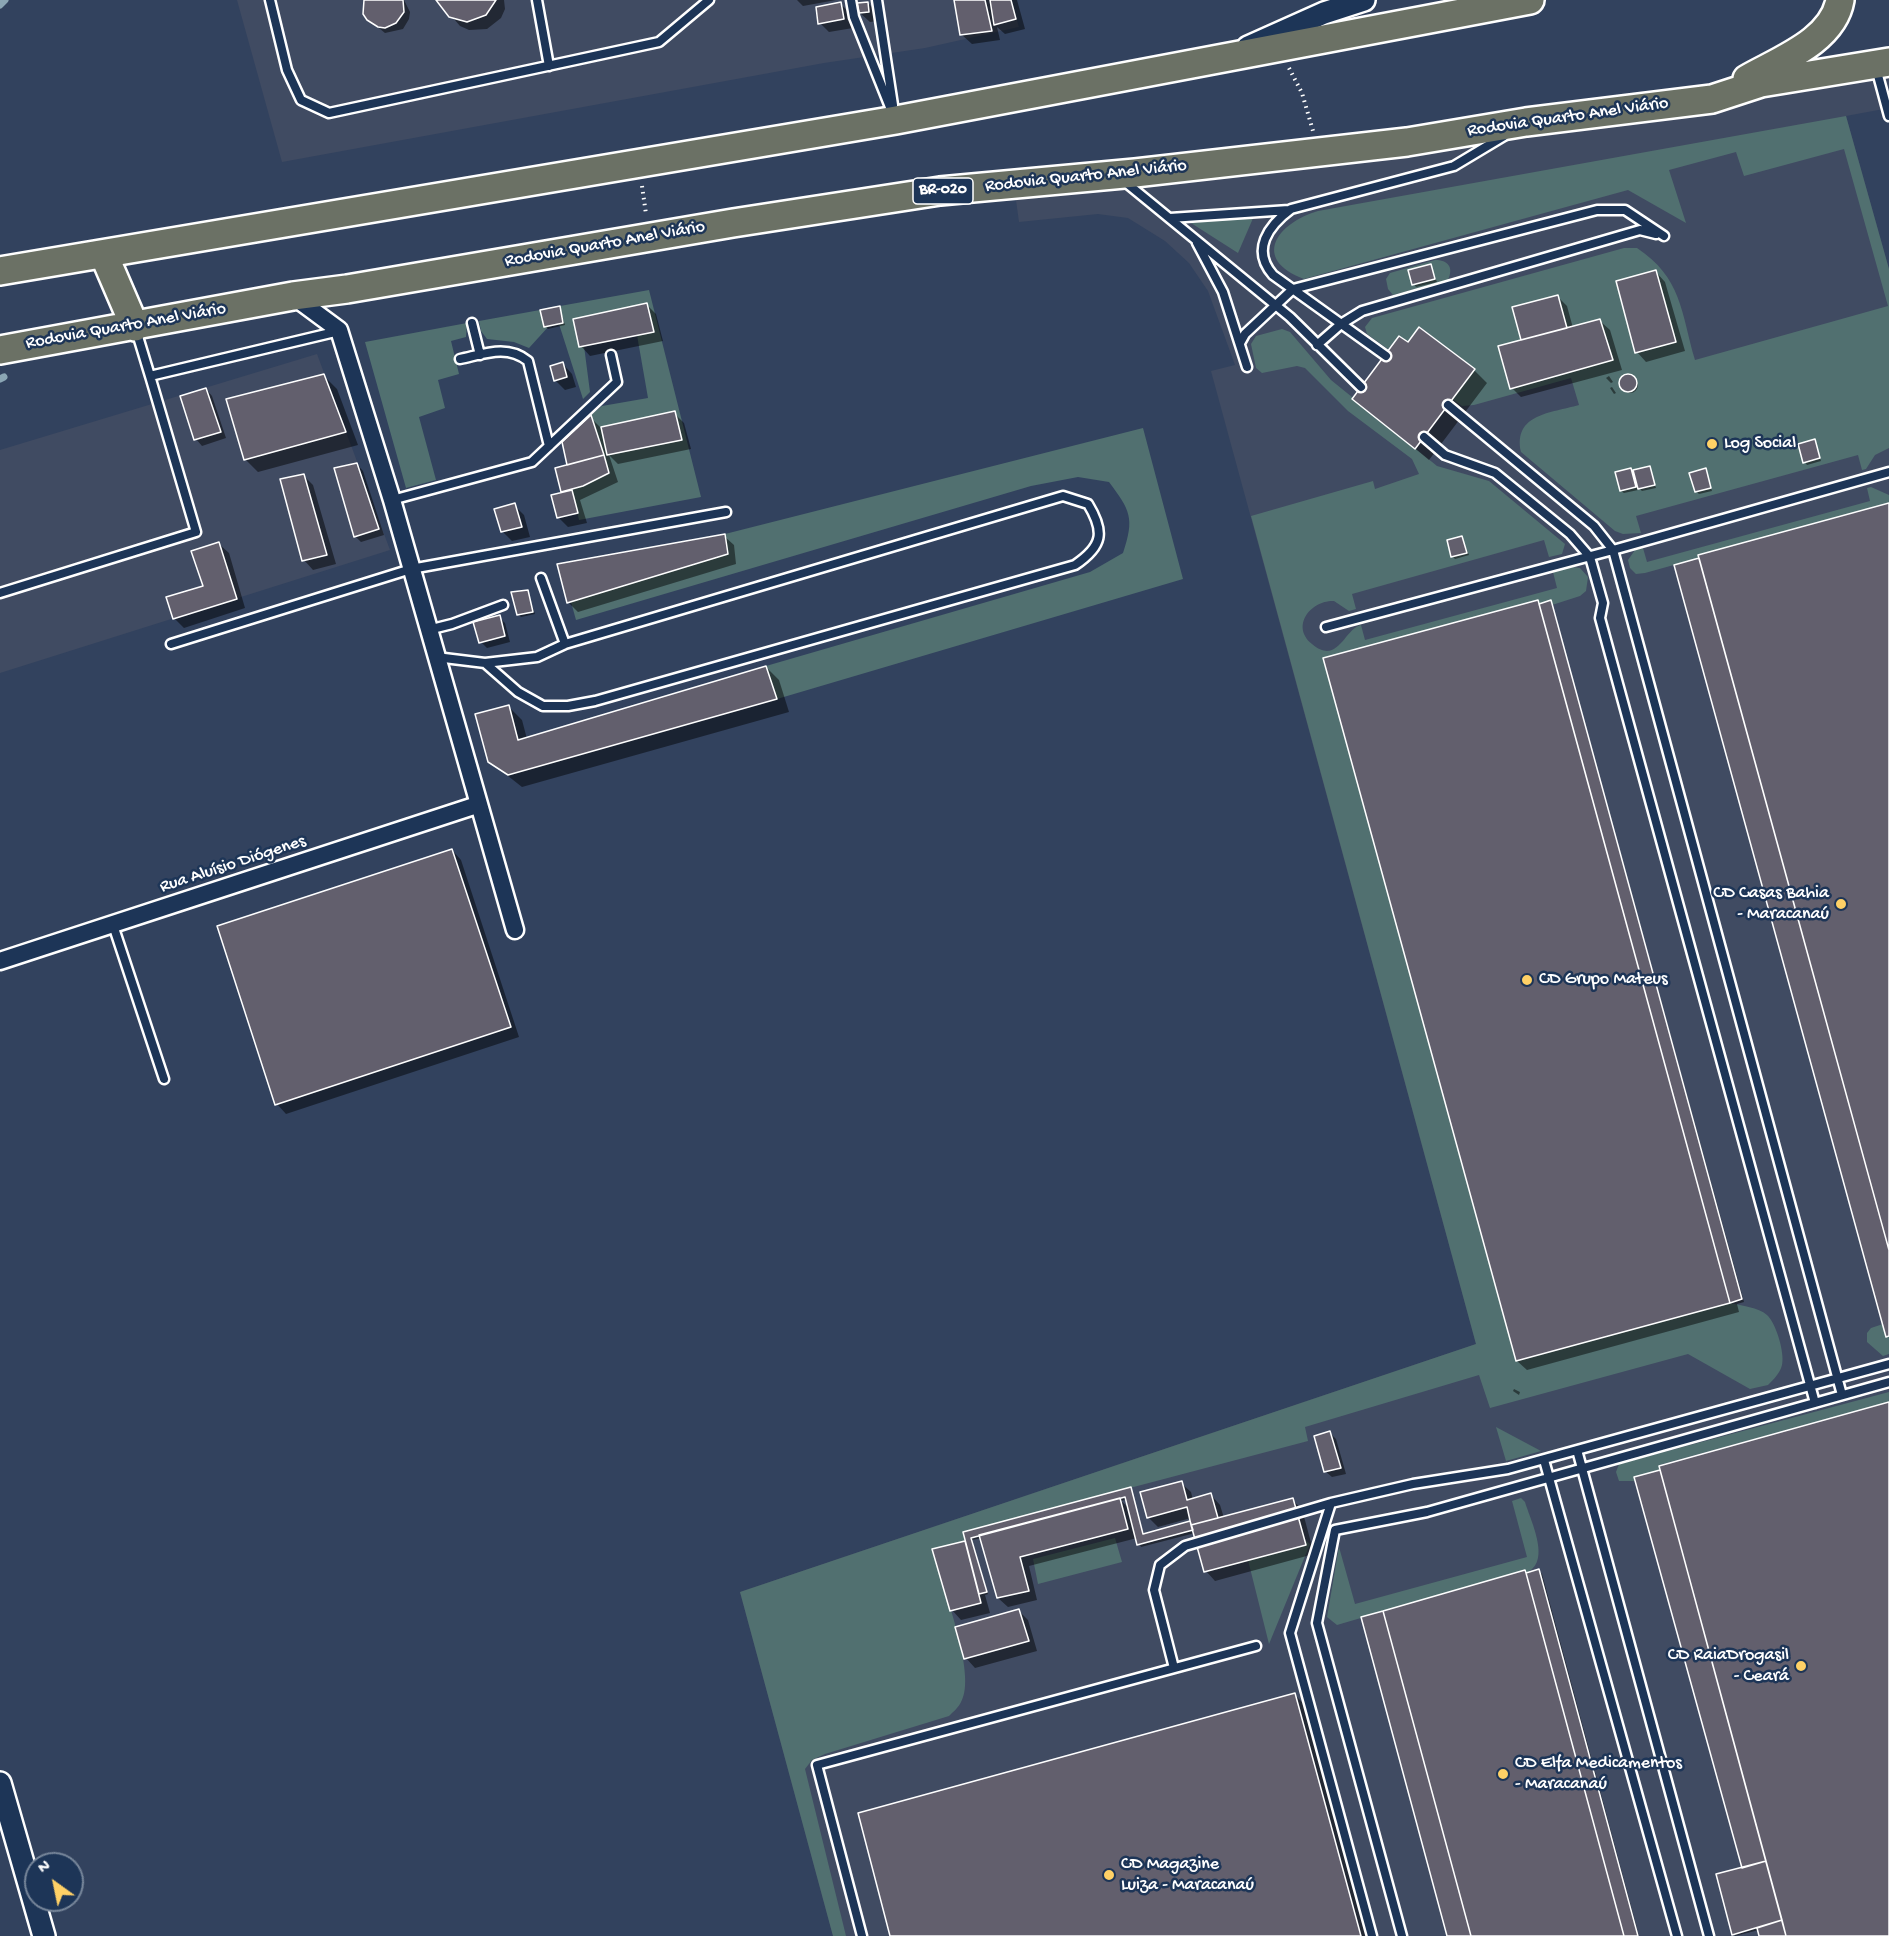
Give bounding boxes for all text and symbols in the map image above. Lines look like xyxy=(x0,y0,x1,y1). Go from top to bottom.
street label: Rodovia Quarto Anel Viário xyxy=(1466,93,1670,143)
street label: Rodovia Quarto Anel Viário xyxy=(984,156,1188,198)
road number: BR-020 xyxy=(913,178,973,204)
street label: Rodovia Quarto Anel Viário xyxy=(503,217,707,273)
street label: Rodovia Quarto Anel Viário xyxy=(24,299,228,355)
place label: Log Social xyxy=(1724,433,1796,455)
marker: Log Social xyxy=(1705,437,1719,451)
street label: Rua Aluísio Diógenes xyxy=(157,831,309,899)
place label: CD Casas Bahia - Maracanaú xyxy=(1713,883,1829,926)
marker: CD Casas Bahia - Maracanaú xyxy=(1834,897,1848,911)
place label: CD Grupo Mateus xyxy=(1539,969,1668,991)
marker: CD Grupo Mateus xyxy=(1520,973,1534,987)
place label: CD RaiaDrogasil - Ceará xyxy=(1668,1645,1789,1688)
marker: CD RaiaDrogasil - Ceará xyxy=(1794,1659,1808,1673)
place label: CD Elfa Medicamentos - Maracanaú xyxy=(1515,1753,1682,1796)
marker: CD Elfa Medicamentos - Maracanaú xyxy=(1496,1767,1510,1781)
north arrow xyxy=(24,1852,84,1912)
place label: CD Magazine Luiza - Maracanaú xyxy=(1121,1854,1254,1896)
text: N xyxy=(35,1857,55,1879)
marker: CD Magazine Luiza - Maracanaú xyxy=(1102,1868,1116,1882)

